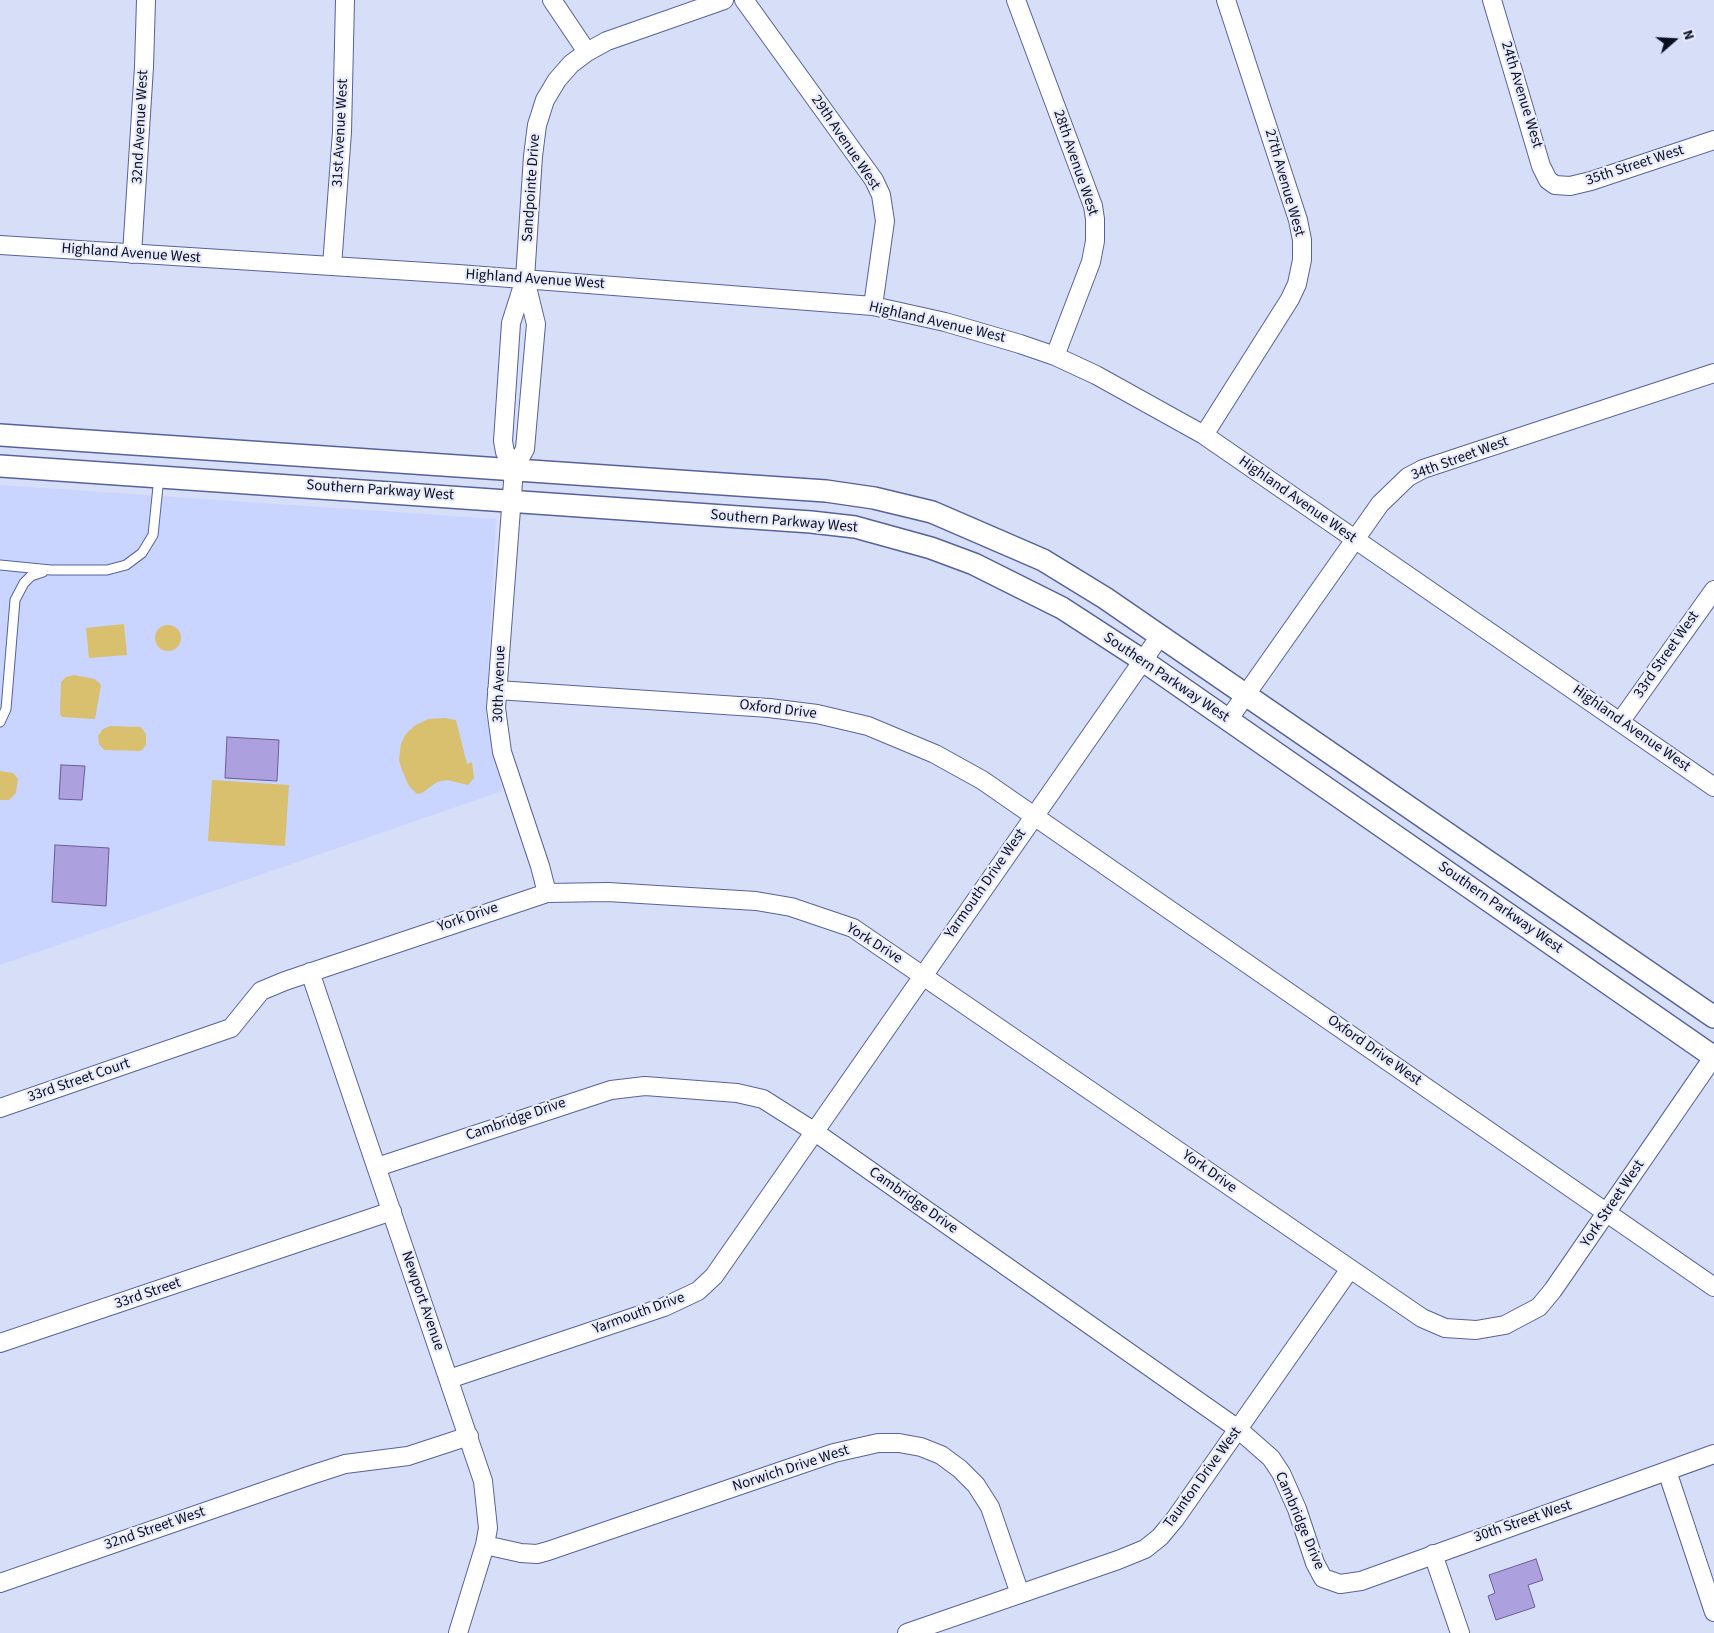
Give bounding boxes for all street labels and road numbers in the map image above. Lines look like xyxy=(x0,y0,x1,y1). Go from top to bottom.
street label: 24th Avenue West xyxy=(1496,39,1546,151)
street label: 32nd Avenue West xyxy=(129,70,153,184)
street label: 31st Avenue West xyxy=(329,78,353,188)
street label: 29th Avenue West xyxy=(807,92,883,194)
street label: 28th Avenue West xyxy=(1048,108,1102,218)
street label: 27th Avenue West xyxy=(1260,127,1308,239)
street label: Sandpointe Drive xyxy=(519,133,545,243)
street label: 35th Street West xyxy=(1584,142,1686,190)
street label: Highland Avenue West xyxy=(61,240,201,268)
street label: Highland Avenue West xyxy=(465,266,605,294)
street label: Highland Avenue West xyxy=(867,299,1007,347)
street label: 34th Street West xyxy=(1409,433,1511,485)
street label: Highland Avenue West xyxy=(1235,453,1359,547)
street label: Southern Parkway West xyxy=(306,477,454,505)
street label: Southern Parkway West xyxy=(710,507,858,537)
street label: 33rd Street West xyxy=(1630,608,1704,702)
street label: Southern Parkway West xyxy=(1100,629,1232,727)
street label: 30th Avenue xyxy=(490,645,510,723)
street label: Highland Avenue West xyxy=(1569,682,1693,776)
street label: Oxford Drive xyxy=(738,696,818,724)
street label: Yarmouth Drive West xyxy=(941,826,1031,942)
street label: Southern Parkway West xyxy=(1434,858,1566,958)
street label: York Drive xyxy=(435,899,501,937)
street label: York Drive xyxy=(843,920,905,968)
street label: Oxford Drive West xyxy=(1323,1012,1425,1090)
street label: 33rd Street Court xyxy=(25,1055,133,1107)
street label: Cambridge Drive xyxy=(464,1094,568,1146)
street label: York Drive xyxy=(1178,1147,1240,1197)
street label: York Street West xyxy=(1577,1157,1649,1251)
street label: Cambridge Drive xyxy=(865,1164,961,1238)
street label: Newport Avenue xyxy=(397,1249,447,1353)
street label: 33rd Street xyxy=(113,1274,183,1314)
street label: Yarmouth Drive xyxy=(591,1289,687,1339)
street label: Taunton Drive West xyxy=(1160,1424,1246,1532)
street label: Norwich Drive West xyxy=(730,1442,852,1496)
street label: Cambridge Drive xyxy=(1270,1469,1328,1573)
street label: 30th Street West xyxy=(1472,1497,1574,1547)
street label: 32nd Street West xyxy=(102,1503,208,1555)

